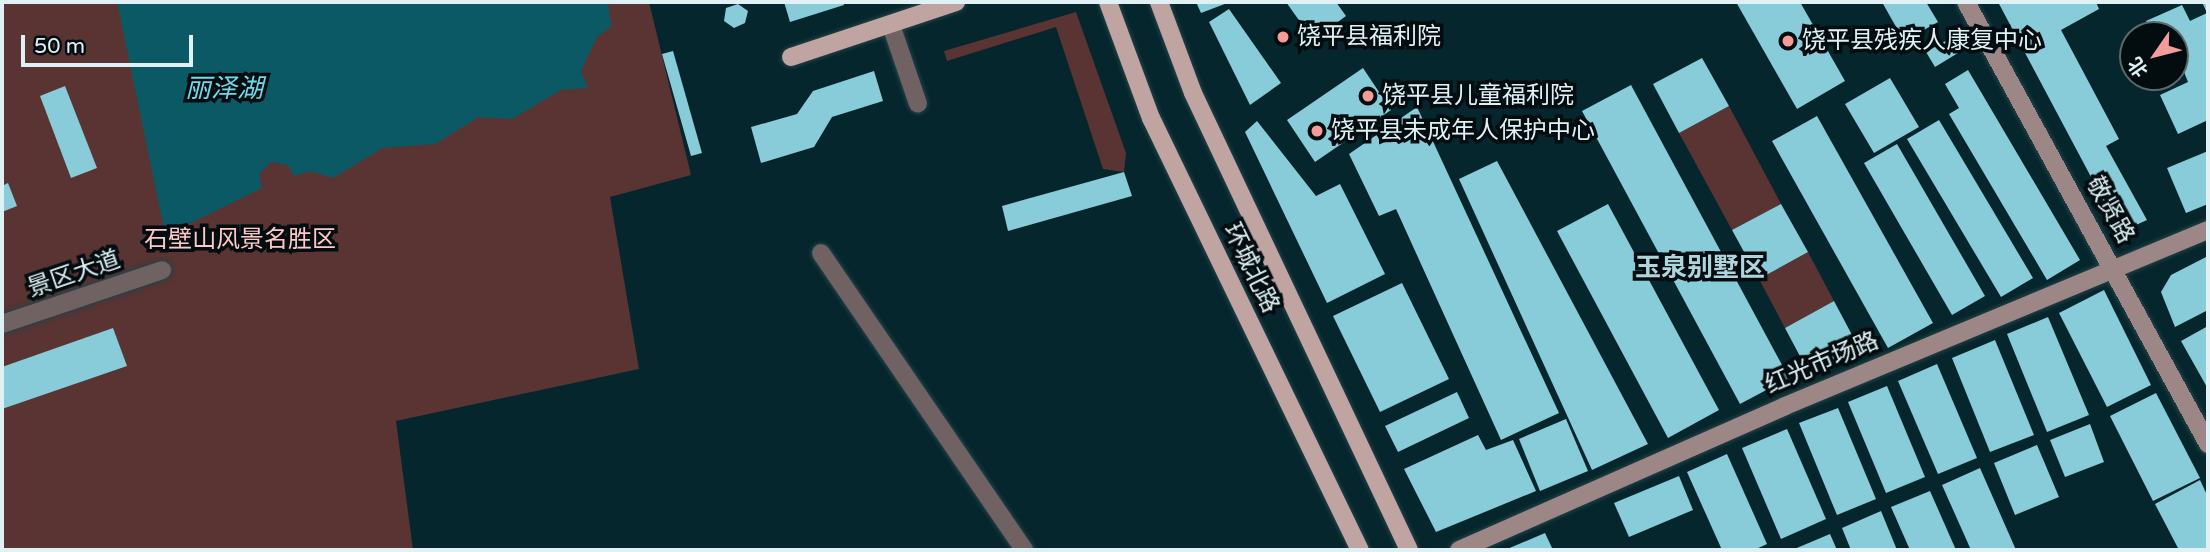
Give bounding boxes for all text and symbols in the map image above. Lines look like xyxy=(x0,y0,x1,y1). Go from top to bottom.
scale bar xyxy=(24,21,196,65)
north arrow xyxy=(2119,21,2189,91)
place label: 饶平县福利院 xyxy=(1297,23,1441,51)
place label: 饶平县残疾人康复中心 xyxy=(1802,27,2042,55)
marker: 饶平县福利院 xyxy=(1275,29,1291,45)
marker: 饶平县残疾人康复中心 xyxy=(1780,33,1796,49)
text: 50 m xyxy=(34,34,85,59)
text: 北 xyxy=(2124,53,2153,81)
water label: 丽泽湖 xyxy=(185,73,263,105)
place label: 饶平县儿童福利院 xyxy=(1382,82,1574,110)
marker: 饶平县儿童福利院 xyxy=(1360,88,1376,104)
place label: 饶平县未成年人保护中心 xyxy=(1331,117,1595,145)
marker: 饶平县未成年人保护中心 xyxy=(1309,123,1325,139)
street label: 敬贤路 xyxy=(2080,172,2140,248)
street label: 环城北路 xyxy=(1217,219,1285,317)
park label: 石壁山风景名胜区 xyxy=(144,226,336,254)
street label: 景区大道 xyxy=(24,245,124,303)
district label: 玉泉别墅区 xyxy=(1635,252,1765,284)
street label: 红光市场路 xyxy=(1761,326,1883,400)

